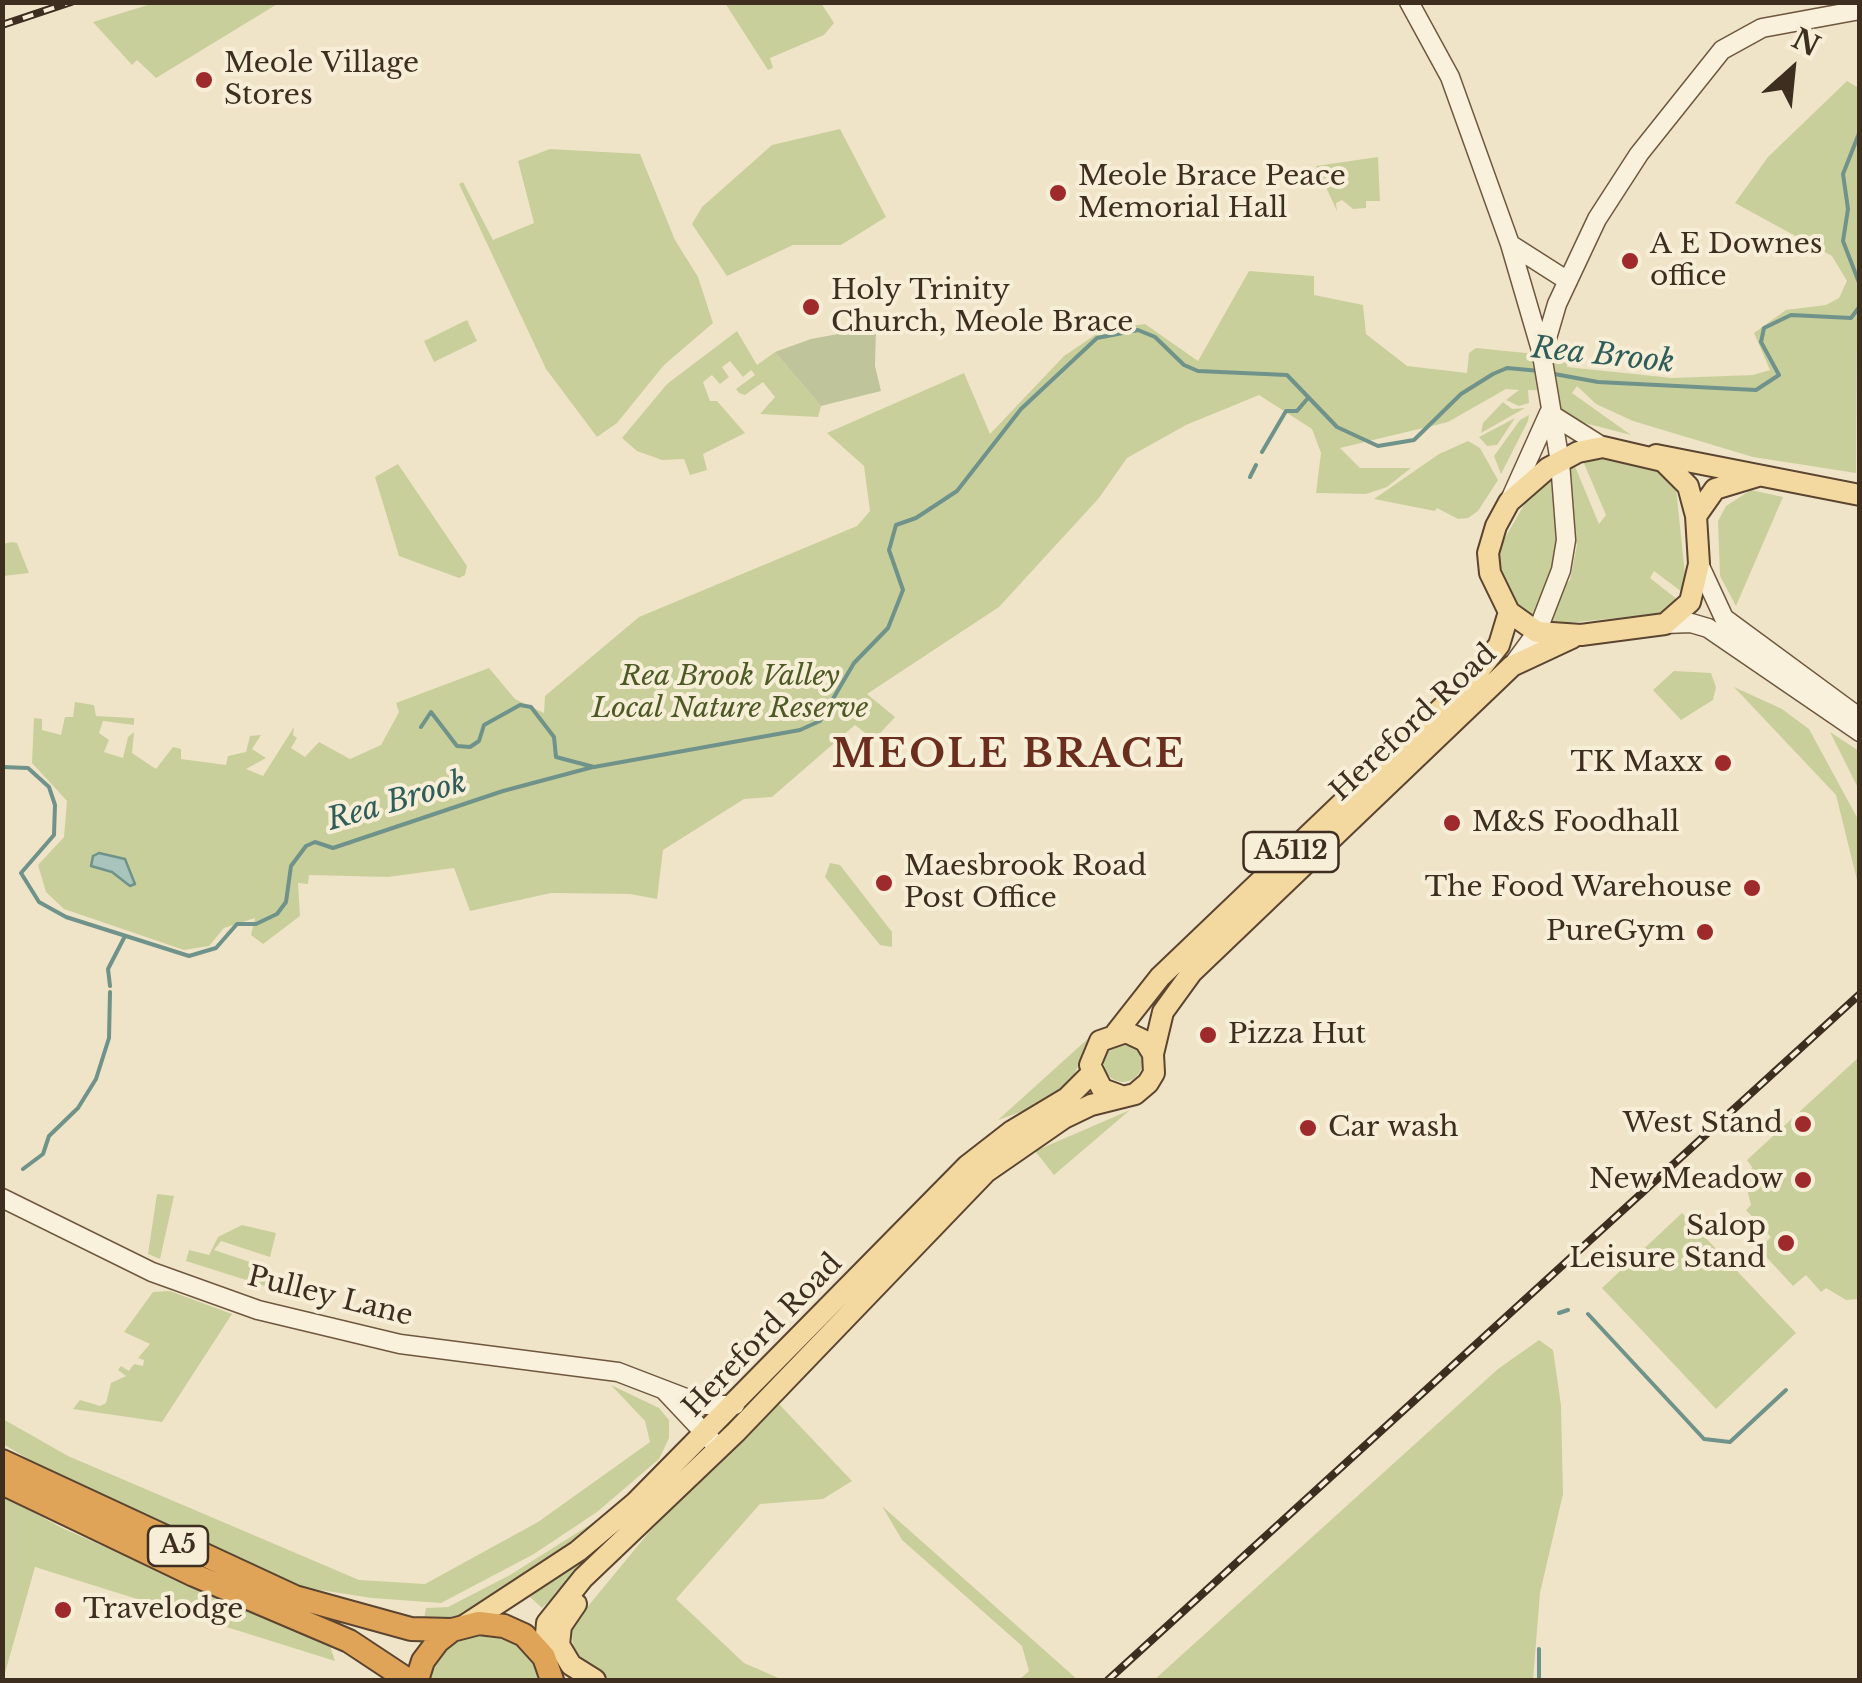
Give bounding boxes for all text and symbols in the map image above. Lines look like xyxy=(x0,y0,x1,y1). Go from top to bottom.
north arrow xyxy=(1742,20,1842,120)
text: N xyxy=(1786,21,1826,64)
place label: Meole Village Stores xyxy=(224,47,419,113)
marker: Meole Village Stores xyxy=(193,69,215,91)
place label: Meole Brace Peace Memorial Hall xyxy=(1078,160,1346,226)
marker: Meole Brace Peace Memorial Hall xyxy=(1047,182,1069,204)
place label: A E Downes office xyxy=(1650,228,1822,294)
marker: A E Downes office xyxy=(1619,250,1641,272)
place label: Holy Trinity Church, Meole Brace xyxy=(831,274,1133,340)
marker: Holy Trinity Church, Meole Brace xyxy=(800,296,822,318)
water label: Rea Brook xyxy=(1530,331,1676,381)
street label: Hereford Road xyxy=(1324,638,1504,808)
park label: Rea Brook Valley Local Nature Reserve xyxy=(592,660,868,726)
district label: MEOLE BRACE xyxy=(832,733,1186,779)
place label: TK Maxx xyxy=(1571,746,1703,780)
marker: TK Maxx xyxy=(1712,752,1734,774)
water label: Rea Brook xyxy=(323,765,471,839)
place label: M&S Foodhall xyxy=(1472,806,1679,840)
marker: M&S Foodhall xyxy=(1441,812,1463,834)
road number: A5112 xyxy=(1244,832,1338,872)
place label: Maesbrook Road Post Office xyxy=(904,850,1147,916)
place label: The Food Warehouse xyxy=(1425,871,1732,905)
marker: Maesbrook Road Post Office xyxy=(873,872,895,894)
marker: The Food Warehouse xyxy=(1741,877,1763,899)
place label: PureGym xyxy=(1546,915,1685,949)
marker: PureGym xyxy=(1694,921,1716,943)
place label: Pizza Hut xyxy=(1228,1018,1366,1052)
marker: Pizza Hut xyxy=(1197,1024,1219,1046)
place label: West Stand xyxy=(1623,1107,1783,1141)
place label: Car wash xyxy=(1328,1111,1458,1145)
marker: West Stand xyxy=(1792,1113,1814,1135)
marker: Car wash xyxy=(1297,1117,1319,1139)
place label: New Meadow xyxy=(1589,1163,1783,1197)
marker: New Meadow xyxy=(1792,1169,1814,1191)
place label: Salop Leisure Stand xyxy=(1569,1210,1766,1276)
marker: Salop Leisure Stand xyxy=(1775,1232,1797,1254)
street label: Hereford Road xyxy=(676,1247,850,1425)
street label: Pulley Lane xyxy=(244,1260,416,1334)
road number: A5 xyxy=(148,1526,208,1566)
place label: Travelodge xyxy=(83,1593,243,1627)
marker: Travelodge xyxy=(52,1599,74,1621)

